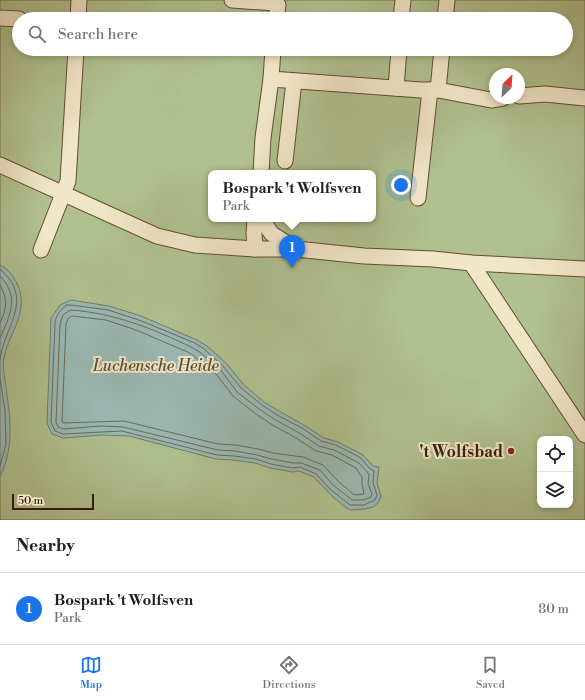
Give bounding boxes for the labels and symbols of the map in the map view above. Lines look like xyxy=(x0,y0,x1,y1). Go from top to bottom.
north arrow xyxy=(489,68,525,104)
your location xyxy=(391,175,411,195)
pin: 1 xyxy=(279,235,305,268)
park label: Luchensche Heide xyxy=(92,356,219,376)
place label: 't Wolfsbad xyxy=(420,442,503,462)
marker: 't Wolfsbad xyxy=(506,446,516,456)
scale bar xyxy=(12,492,94,511)

